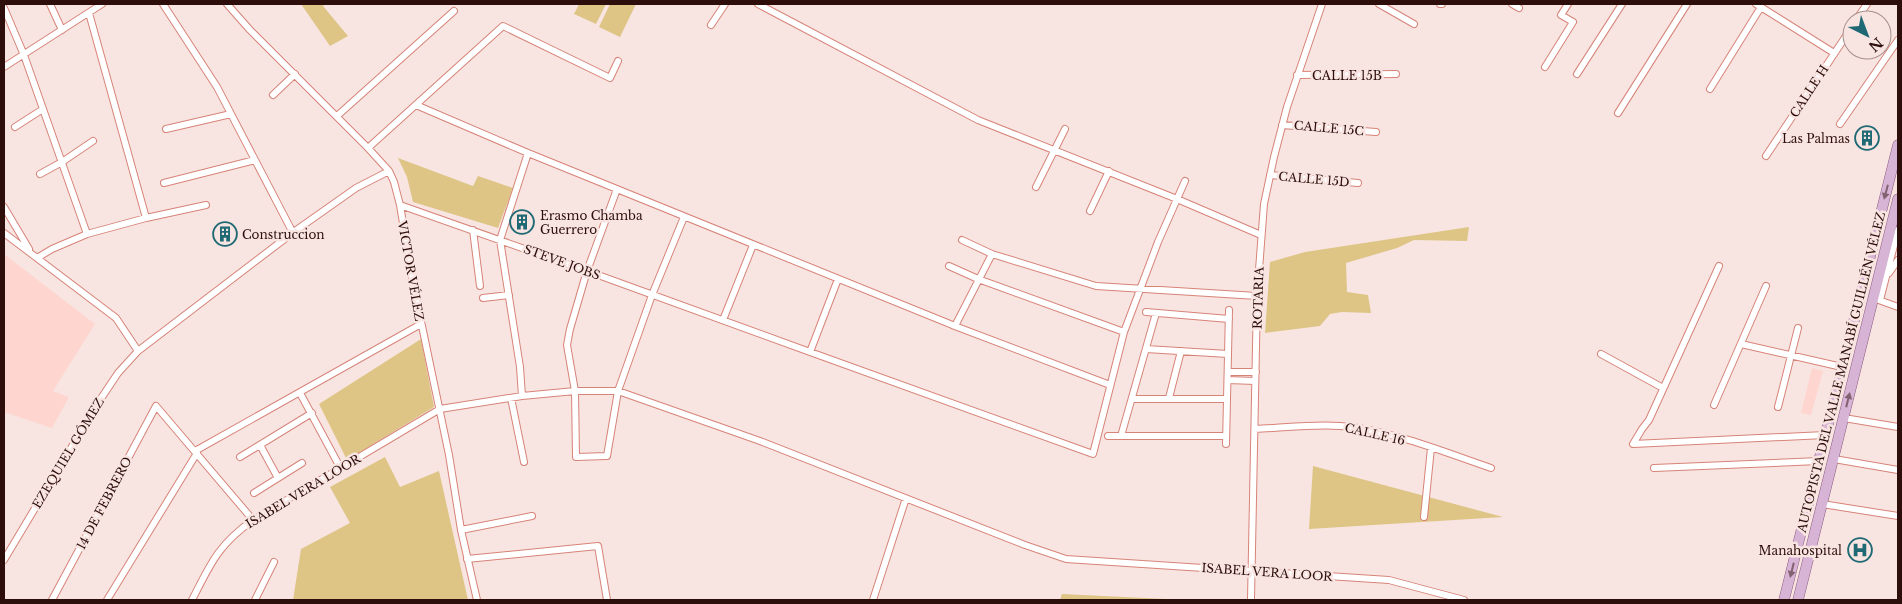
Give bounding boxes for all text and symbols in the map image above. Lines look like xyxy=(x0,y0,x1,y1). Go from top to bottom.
north arrow xyxy=(1842,10,1892,60)
text: N xyxy=(1865,34,1887,56)
street label: CALLE H xyxy=(1786,62,1832,120)
street label: CALLE 15B xyxy=(1312,68,1382,83)
street label: CALLE 15C xyxy=(1293,117,1365,139)
building icon: Las Palmas xyxy=(1854,125,1880,151)
place label: Las Palmas xyxy=(1782,131,1850,146)
street label: CALLE 15D xyxy=(1278,168,1350,190)
one-way arrow xyxy=(1882,184,1890,199)
place label: Erasmo Chamba Guerrero xyxy=(540,208,643,237)
building icon: Erasmo Chamba Guerrero xyxy=(509,209,535,235)
street label: AUTOPISTA DEL VALLE MANABÍ GUILLÉN VÉLEZ xyxy=(1793,210,1888,535)
street label: VICTOR VÉLEZ xyxy=(395,219,428,322)
building icon: Construccion xyxy=(212,221,238,247)
place label: Construccion xyxy=(242,227,325,242)
street label: STEVE JOBS xyxy=(522,241,603,283)
street label: ROTARIA xyxy=(1249,266,1267,329)
one-way arrow xyxy=(1845,393,1853,408)
street label: EZEQUIEL GÓMEZ xyxy=(28,394,107,511)
street label: CALLE 16 xyxy=(1343,420,1407,448)
street label: ISABEL VERA LOOR xyxy=(243,450,364,531)
street label: 14 DE FEBRERO xyxy=(73,454,135,552)
hospital icon: Manahospital xyxy=(1847,537,1873,563)
place label: Manahospital xyxy=(1758,543,1842,558)
street label: ISABEL VERA LOOR xyxy=(1201,560,1334,584)
one-way arrow xyxy=(1788,563,1796,578)

